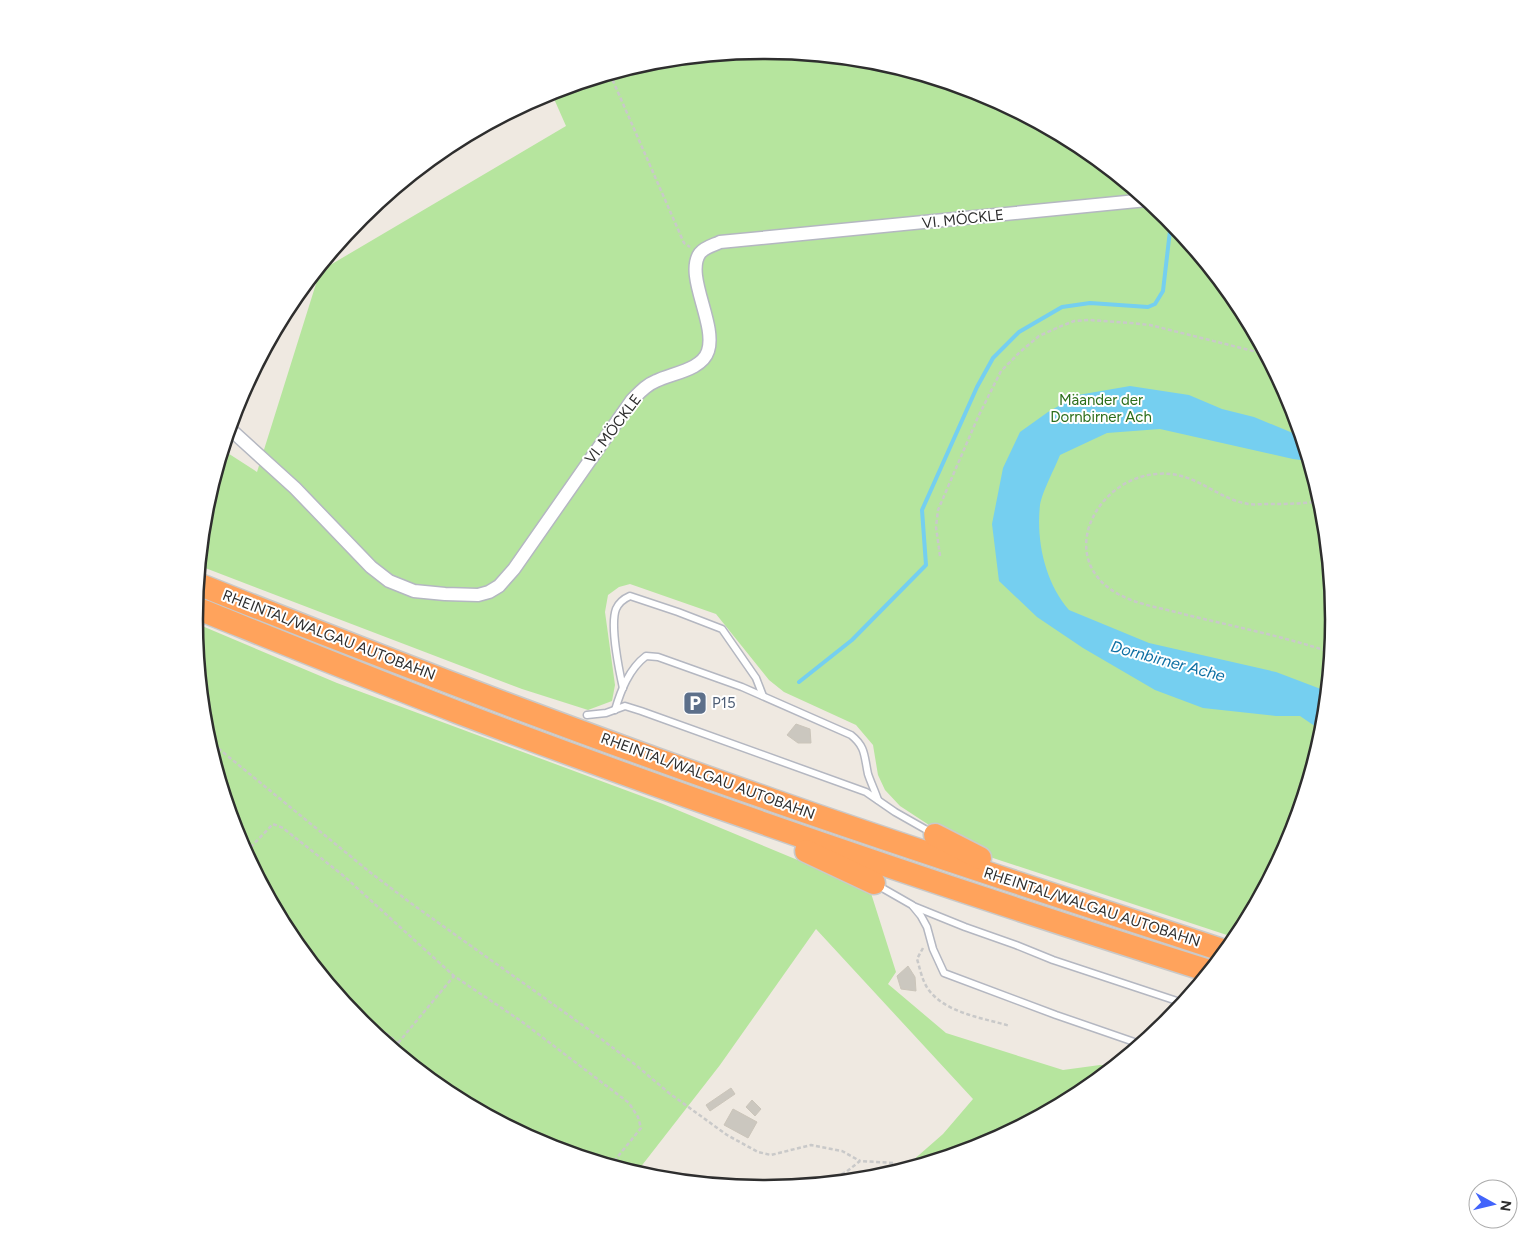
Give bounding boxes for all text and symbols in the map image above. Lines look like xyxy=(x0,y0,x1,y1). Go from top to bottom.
street label: VI. MÖCKLE xyxy=(921,206,1005,232)
street label: VI. MÖCKLE xyxy=(581,391,645,467)
park label: Mäander der Dornbirner Ach xyxy=(1050,391,1152,426)
street label: RHEINTAL/WALGAU AUTOBAHN xyxy=(220,586,438,684)
water label: Dornbirner Ache xyxy=(1109,637,1227,685)
parking icon: P15 xyxy=(682,690,708,716)
place label: P15 xyxy=(712,694,736,712)
street label: RHEINTAL/WALGAU AUTOBAHN xyxy=(598,729,818,823)
street label: RHEINTAL/WALGAU AUTOBAHN xyxy=(981,863,1203,951)
north arrow xyxy=(1468,1179,1518,1229)
text: N xyxy=(1496,1199,1515,1212)

